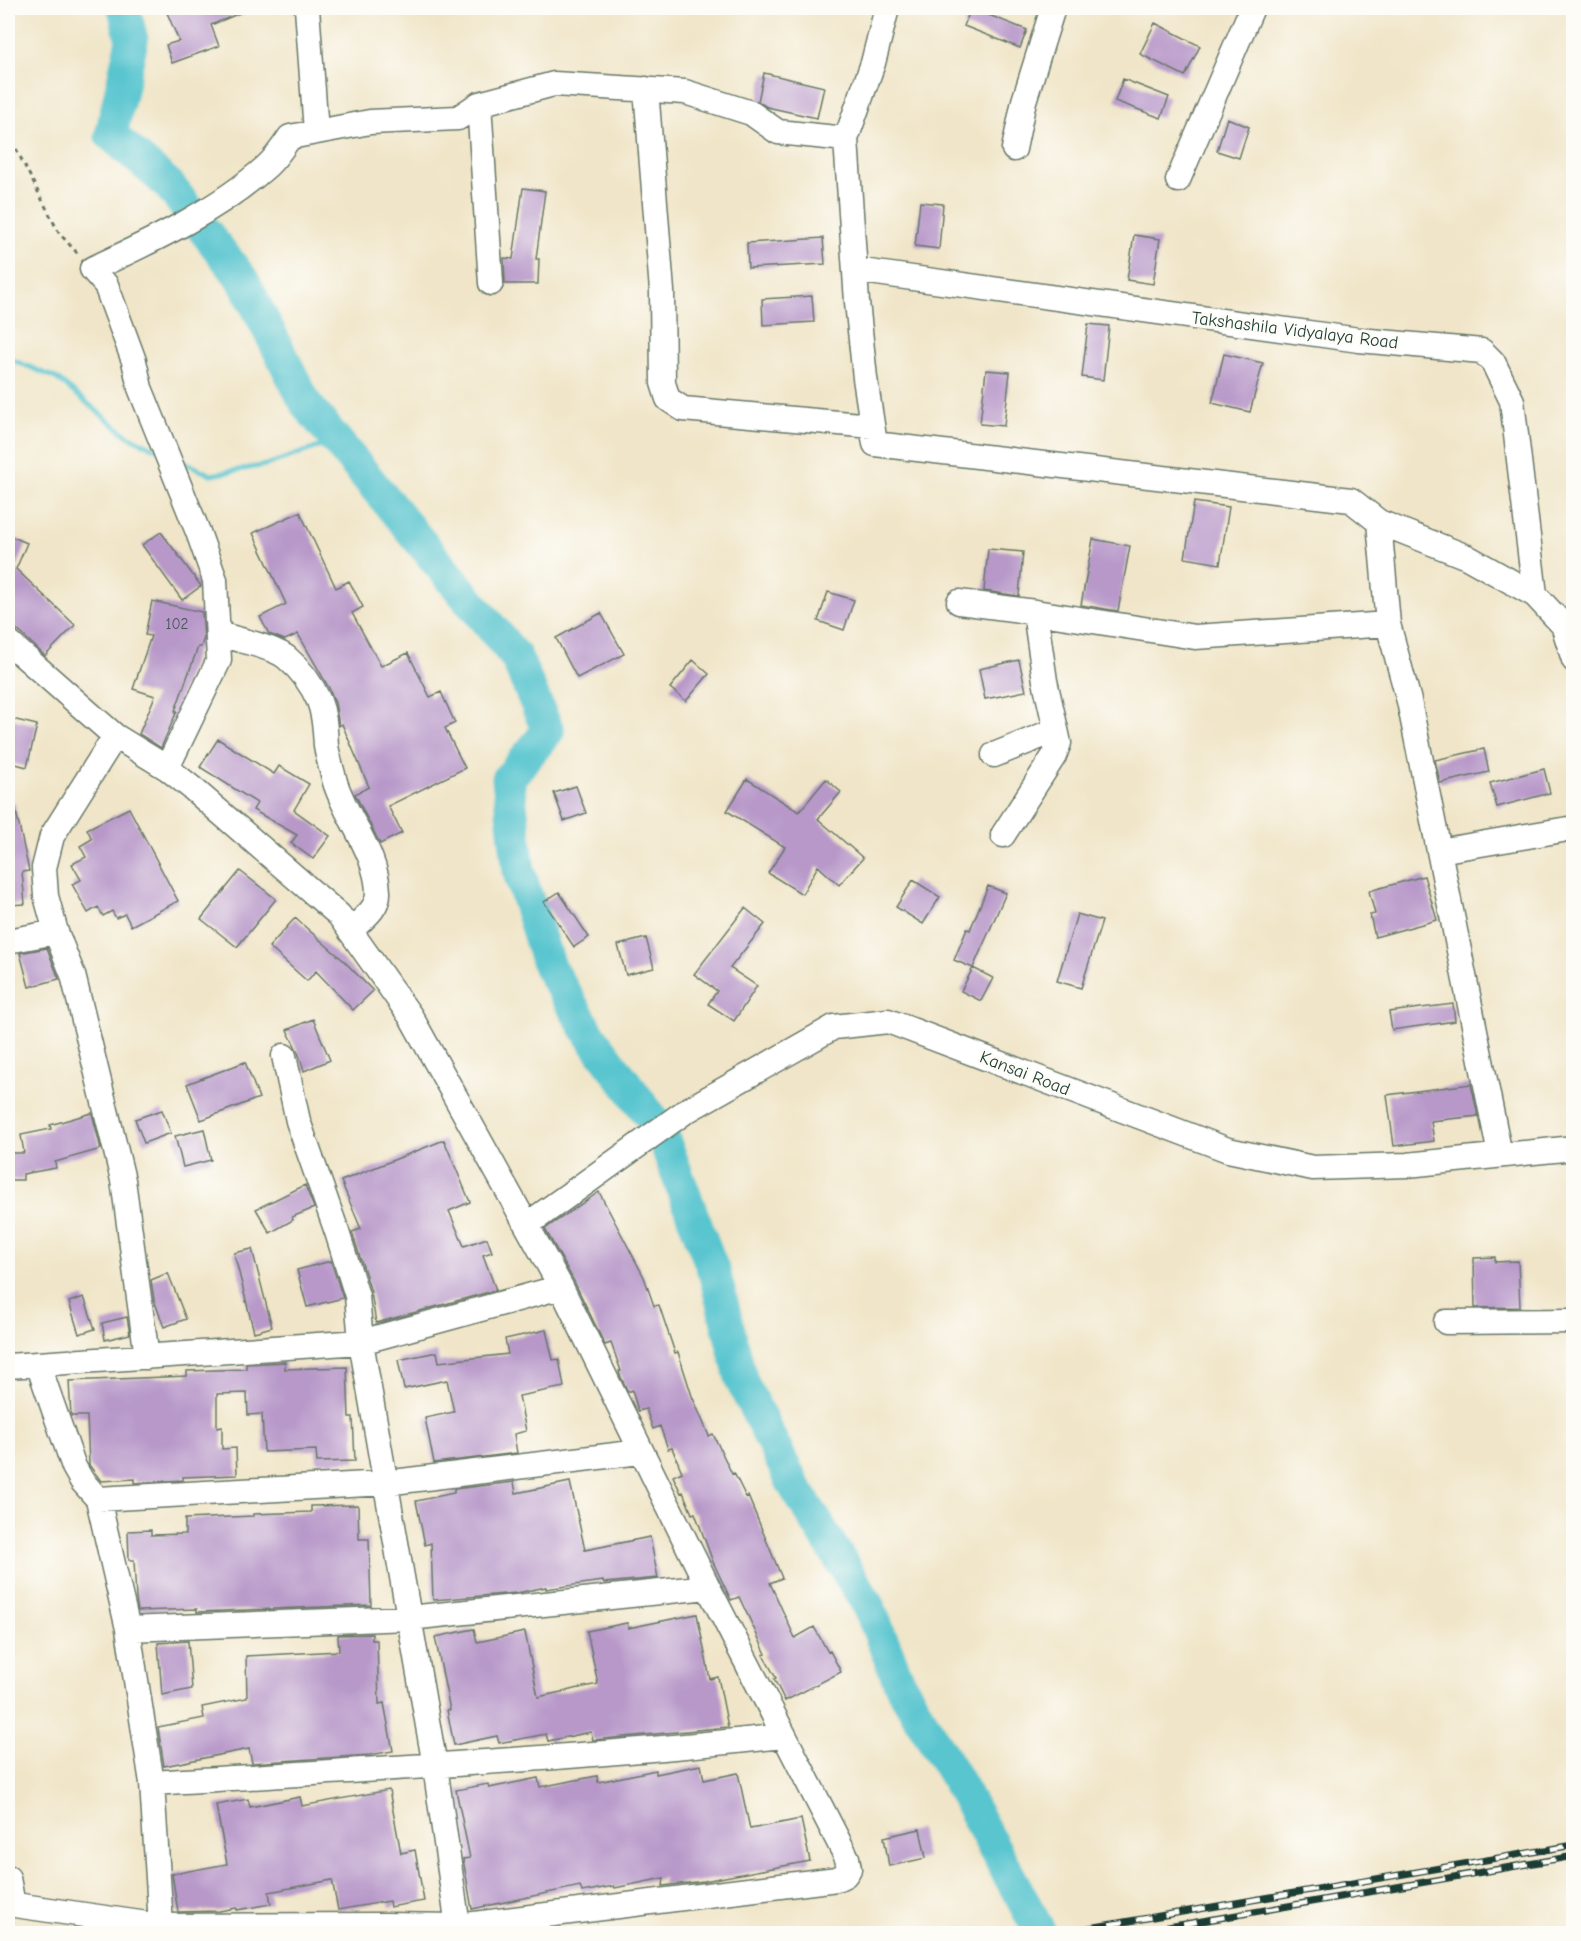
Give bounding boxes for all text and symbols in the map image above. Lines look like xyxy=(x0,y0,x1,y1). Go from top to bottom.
street label: Takshashila Vidyalaya Road xyxy=(1190,307,1400,354)
house number: 102 xyxy=(166,615,188,633)
street label: Kansai Road xyxy=(977,1047,1073,1100)

